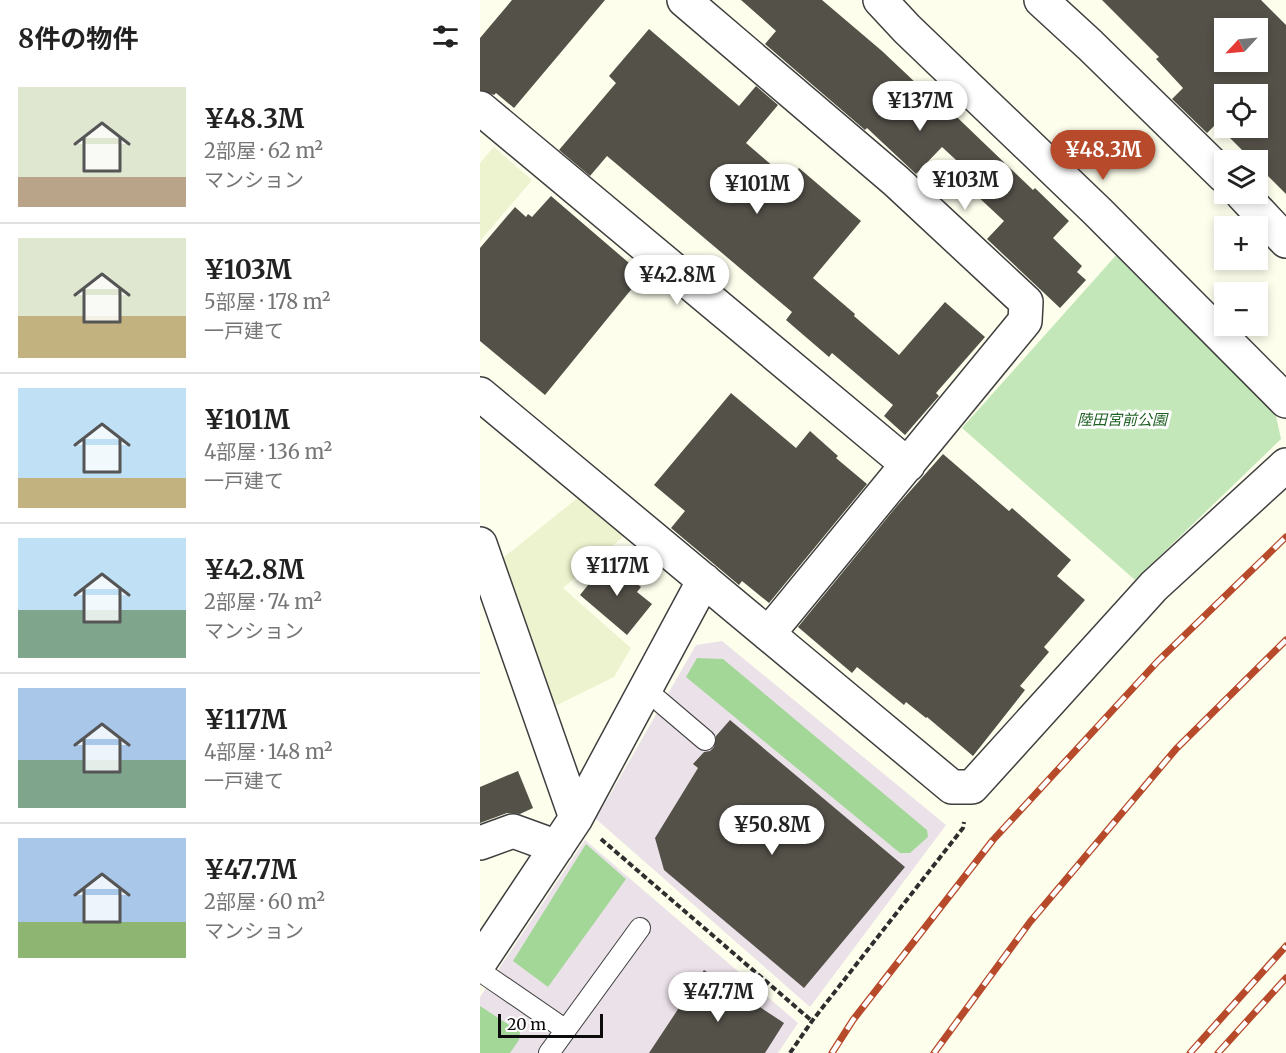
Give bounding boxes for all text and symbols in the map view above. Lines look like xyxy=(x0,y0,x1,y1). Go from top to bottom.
north arrow xyxy=(1214,18,1268,72)
map controls xyxy=(1214,18,1268,336)
icon: filters xyxy=(429,20,462,53)
text: 8件の物件 xyxy=(18,22,138,55)
pin: ¥137M xyxy=(878,81,962,132)
button: locate xyxy=(1214,84,1268,138)
text: ¥137M xyxy=(887,88,953,113)
text: ¥48.3M xyxy=(204,102,304,135)
icon: home xyxy=(66,111,138,183)
pin: ¥48.3M xyxy=(1054,130,1152,181)
text: ¥48.3M xyxy=(1064,137,1142,162)
text: 2部屋 · 62 m² xyxy=(204,138,323,163)
button: layers xyxy=(1214,150,1268,204)
pin: ¥103M xyxy=(923,160,1007,211)
pin: ¥101M xyxy=(715,164,799,215)
text: マンション xyxy=(204,167,304,192)
text: ¥103M xyxy=(931,167,999,192)
text: ¥101M xyxy=(724,171,790,196)
button: + xyxy=(1214,216,1268,270)
text: ¥103M xyxy=(204,253,292,286)
pin: ¥42.8M xyxy=(628,255,726,306)
icon: home xyxy=(66,262,138,334)
text: ¥42.8M xyxy=(638,262,716,287)
button: − xyxy=(1214,282,1268,336)
text: 5部屋 · 178 m² xyxy=(204,289,330,314)
text: 一戸建て xyxy=(204,318,284,343)
text: ¥101M xyxy=(204,403,290,436)
park label: 陸田宮前公園 xyxy=(1077,410,1169,429)
icon: home xyxy=(66,412,138,484)
text: 4部屋 · 136 m² xyxy=(204,439,332,464)
text: 一戸建て xyxy=(204,468,284,493)
pin: ¥117M xyxy=(575,546,659,597)
text: ¥42.8M xyxy=(204,553,304,586)
text: ¥117M xyxy=(585,553,649,578)
icon: home xyxy=(66,562,138,634)
text: 2部屋 · 74 m² xyxy=(204,589,322,614)
text: マンション xyxy=(204,618,304,643)
text: ¥117M xyxy=(204,703,287,736)
icon: home xyxy=(66,712,138,784)
text: 4部屋 · 148 m² xyxy=(204,739,332,764)
text: 一戸建て xyxy=(204,768,284,793)
pin: ¥50.8M xyxy=(723,805,821,856)
text: ¥50.8M xyxy=(733,812,811,837)
text: ¥47.7M xyxy=(204,853,297,886)
icon: home xyxy=(66,862,138,934)
text: 2部屋 · 60 m² xyxy=(204,889,325,914)
text: マンション xyxy=(204,918,304,943)
pin: ¥47.7M xyxy=(669,972,767,1023)
text: ¥47.7M xyxy=(682,979,754,1004)
scale bar xyxy=(498,1011,603,1038)
text: 20 m xyxy=(507,1014,546,1034)

